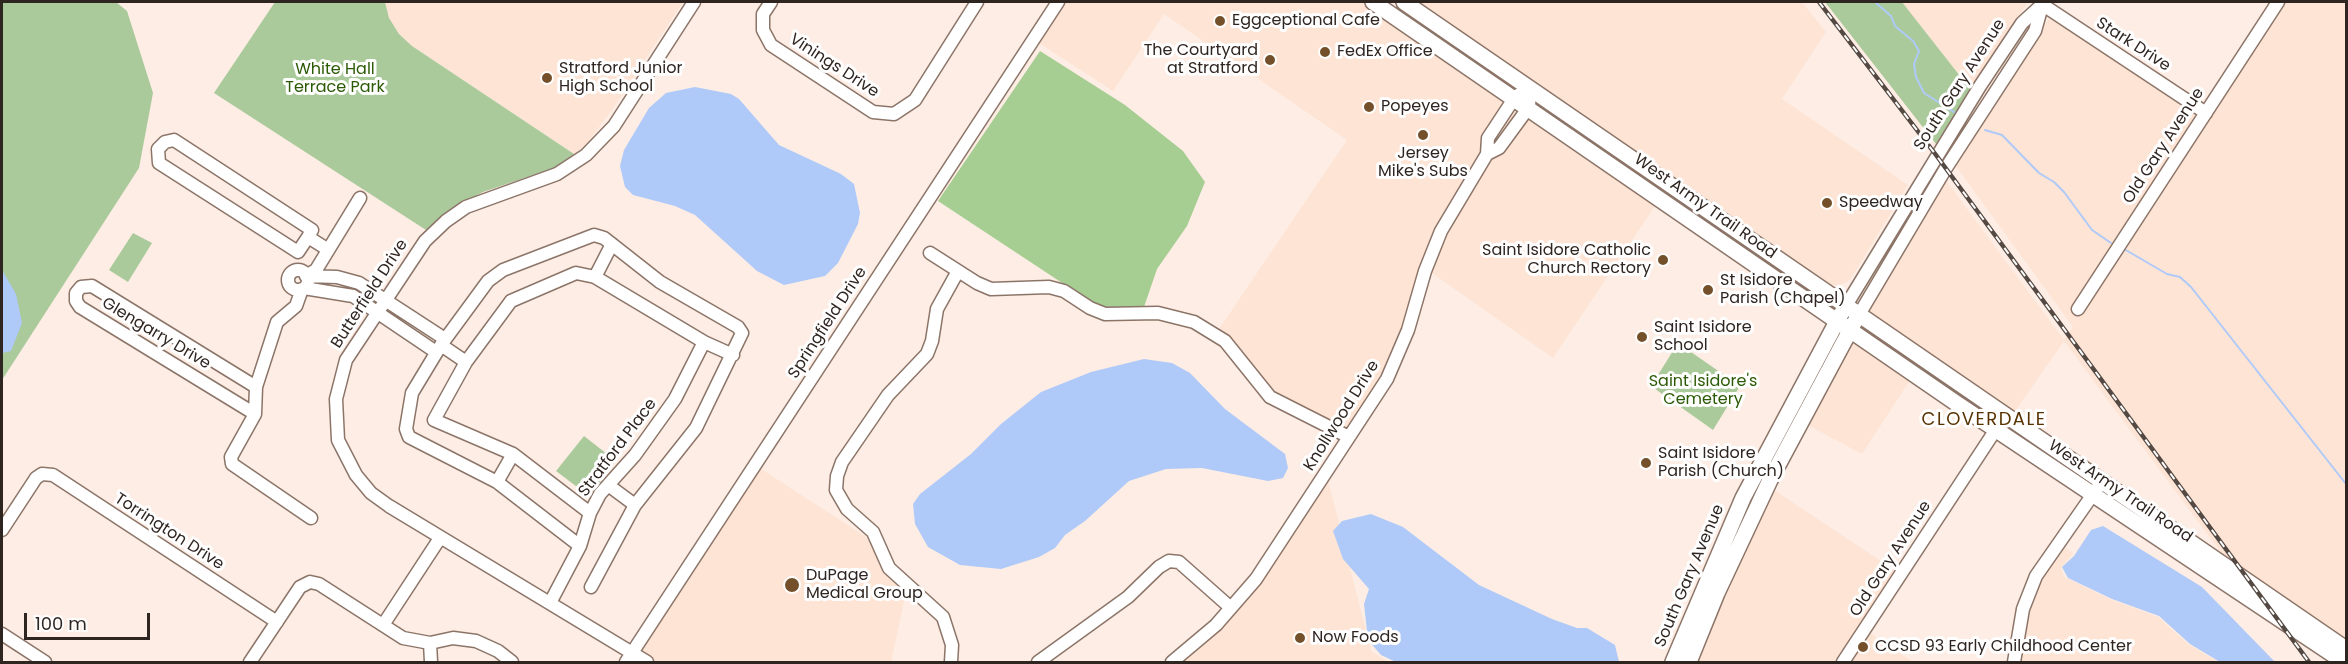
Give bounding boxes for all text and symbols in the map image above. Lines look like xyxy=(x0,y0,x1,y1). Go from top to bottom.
place label: Eggceptional Cafe xyxy=(1232,11,1380,31)
marker: Eggceptional Cafe xyxy=(1213,14,1227,28)
street label: Stark Drive xyxy=(2092,14,2174,76)
street label: South Gary Avenue xyxy=(1910,16,2010,154)
street label: Vinings Drive xyxy=(786,30,882,102)
place label: The Courtyard at Stratford xyxy=(1144,41,1258,79)
place label: FedEx Office xyxy=(1337,42,1433,62)
marker: FedEx Office xyxy=(1318,45,1332,59)
marker: The Courtyard at Stratford xyxy=(1263,53,1277,67)
place label: Stratford Junior High School xyxy=(559,59,682,97)
park label: White Hall Terrace Park xyxy=(285,60,385,98)
marker: Stratford Junior High School xyxy=(540,71,554,85)
street label: Old Gary Avenue xyxy=(2119,85,2209,207)
place label: Popeyes xyxy=(1381,97,1449,117)
marker: Popeyes xyxy=(1362,100,1376,114)
marker: Jersey Mike's Subs xyxy=(1416,128,1430,142)
place label: Jersey Mike's Subs xyxy=(1378,144,1468,182)
street label: West Army Trail Road xyxy=(1630,150,1780,264)
place label: Speedway xyxy=(1839,193,1923,213)
marker: Speedway xyxy=(1820,196,1834,210)
street label: Butterfield Drive xyxy=(328,236,412,352)
place label: Saint Isidore Catholic Church Rectory xyxy=(1482,241,1651,279)
marker: Saint Isidore Catholic Church Rectory xyxy=(1656,253,1670,267)
street label: Springfield Drive xyxy=(785,263,871,383)
place label: St Isidore Parish (Chapel) xyxy=(1720,271,1845,309)
marker: St Isidore Parish (Chapel) xyxy=(1701,283,1715,297)
street label: Glengarry Drive xyxy=(98,294,214,374)
place label: Saint Isidore School xyxy=(1654,318,1752,356)
marker: Saint Isidore School xyxy=(1635,330,1649,344)
street label: Knollwood Drive xyxy=(1300,357,1384,475)
park label: Saint Isidore's Cemetery xyxy=(1649,372,1757,410)
street label: Stratford Place xyxy=(575,395,661,501)
district label: CLOVERDALE xyxy=(1921,409,2047,431)
street label: West Army Trail Road xyxy=(2044,437,2196,547)
place label: Saint Isidore Parish (Church) xyxy=(1658,444,1784,482)
marker: Saint Isidore Parish (Church) xyxy=(1639,456,1653,470)
street label: Torrington Drive xyxy=(111,489,227,575)
street label: Old Gary Avenue xyxy=(1846,498,1936,620)
street label: South Gary Avenue xyxy=(1651,502,1729,650)
place label: DuPage Medical Group xyxy=(806,566,923,604)
marker: DuPage Medical Group xyxy=(783,576,801,594)
scale bar xyxy=(27,601,153,639)
text: 100 m xyxy=(35,611,87,636)
place label: Now Foods xyxy=(1312,628,1399,648)
marker: Now Foods xyxy=(1293,631,1307,645)
place label: CCSD 93 Early Childhood Center xyxy=(1875,637,2132,657)
marker: CCSD 93 Early Childhood Center xyxy=(1856,640,1870,654)

